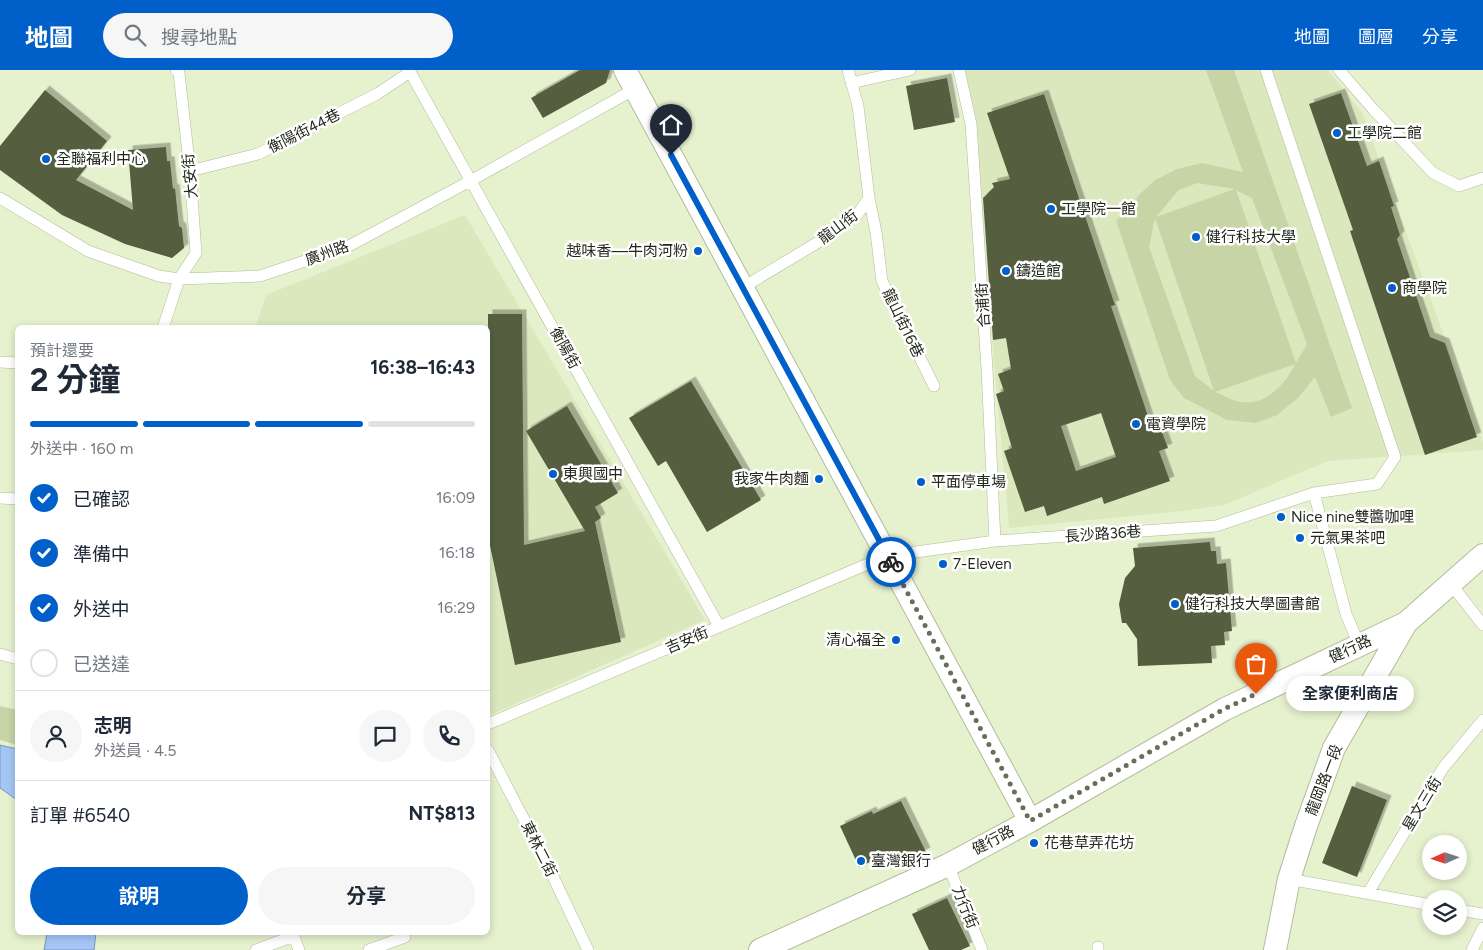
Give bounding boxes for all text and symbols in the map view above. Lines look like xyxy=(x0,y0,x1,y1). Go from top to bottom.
search box xyxy=(103,13,453,58)
icon: search xyxy=(121,21,149,49)
text: 地圖 xyxy=(25,23,73,52)
text: 搜尋地點 xyxy=(161,26,237,49)
text: 地圖 xyxy=(1294,26,1330,48)
text: 圖層 xyxy=(1358,26,1394,48)
text: 分享 xyxy=(1422,26,1458,48)
pin xyxy=(650,104,692,155)
street label: 衡陽街44巷 xyxy=(265,105,343,157)
icon: home xyxy=(657,111,685,139)
place label: 工學院二館 xyxy=(1347,124,1422,142)
marker: 工學院二館 xyxy=(1331,127,1343,139)
place label: 全聯福利中心 xyxy=(56,150,146,168)
marker: 全聯福利中心 xyxy=(40,153,52,165)
street label: 大安街 xyxy=(179,153,201,199)
place label: 工學院一館 xyxy=(1061,200,1136,218)
marker: 工學院一館 xyxy=(1045,203,1057,215)
street label: 龍山街 xyxy=(815,206,861,248)
place label: 健行科技大學 xyxy=(1206,228,1296,246)
marker: 健行科技大學 xyxy=(1190,231,1202,243)
street label: 廣州路 xyxy=(303,237,351,269)
place label: 越味香—牛肉河粉 xyxy=(566,242,688,260)
marker: 越味香—牛肉河粉 xyxy=(692,245,704,257)
place label: 鑄造館 xyxy=(1016,262,1061,280)
marker: 鑄造館 xyxy=(1000,265,1012,277)
place label: 商學院 xyxy=(1402,279,1447,297)
street label: 合浦街 xyxy=(972,282,994,328)
marker: 商學院 xyxy=(1386,282,1398,294)
street label: 龍山街16巷 xyxy=(879,285,927,361)
street label: 衡陽街 xyxy=(546,324,584,372)
text: 預計還要 xyxy=(30,341,94,360)
text: 16:38–16:43 xyxy=(370,356,475,379)
text: 2 分鐘 xyxy=(30,361,120,399)
place label: 電資學院 xyxy=(1146,415,1206,433)
marker: 電資學院 xyxy=(1130,418,1142,430)
text: 外送中 · 160 m xyxy=(30,439,133,458)
place label: 東興國中 xyxy=(563,465,623,483)
marker: 東興國中 xyxy=(547,468,559,480)
place label: 我家牛肉麵 xyxy=(734,470,809,488)
marker: 我家牛肉麵 xyxy=(813,473,825,485)
place label: 平面停車場 xyxy=(931,473,1006,491)
marker: 平面停車場 xyxy=(915,476,927,488)
icon: check xyxy=(30,484,58,512)
text: 已確認 xyxy=(73,488,130,511)
text: 16:09 xyxy=(436,488,475,507)
place label: Nice nine雙醬咖哩 xyxy=(1291,508,1415,526)
marker: Nice nine雙醬咖哩 xyxy=(1275,511,1287,523)
street label: 長沙路36巷 xyxy=(1064,522,1142,546)
place label: 元氣果茶吧 xyxy=(1310,529,1385,547)
marker: 元氣果茶吧 xyxy=(1294,532,1306,544)
courier xyxy=(866,537,916,587)
icon: check xyxy=(30,539,58,567)
text: 準備中 xyxy=(73,543,130,566)
text: 16:18 xyxy=(439,543,475,562)
icon: bike xyxy=(877,548,905,576)
place label: 7-Eleven xyxy=(953,555,1012,573)
marker: 7-Eleven xyxy=(937,558,949,570)
icon: check xyxy=(30,594,58,622)
place label: 健行科技大學圖書館 xyxy=(1185,595,1320,613)
text: 外送中 xyxy=(73,598,130,621)
text: 16:29 xyxy=(437,598,475,617)
marker: 健行科技大學圖書館 xyxy=(1169,598,1181,610)
street label: 吉安街 xyxy=(663,623,711,657)
place label: 清心福全 xyxy=(826,631,886,649)
street label: 健行路 xyxy=(1326,631,1374,667)
marker: 清心福全 xyxy=(890,634,902,646)
pin xyxy=(1235,643,1277,694)
icon: bag xyxy=(1242,650,1270,678)
text: 已送達 xyxy=(73,653,130,676)
callout: 全家便利商店 xyxy=(1286,676,1414,712)
text: 全家便利商店 xyxy=(1302,684,1398,703)
button: person xyxy=(30,710,82,762)
button: chat xyxy=(359,710,411,762)
button: phone xyxy=(423,710,475,762)
text: 志明 xyxy=(94,714,132,737)
text: 外送員 · 4.5 xyxy=(94,741,176,760)
street label: 龍岡路一段 xyxy=(1302,742,1346,818)
street label: 星文三街 xyxy=(1399,774,1445,834)
text: NT$813 xyxy=(408,802,475,825)
text: 訂單 #6540 xyxy=(30,804,130,827)
street label: 東林二街 xyxy=(517,818,561,880)
street label: 健行路 xyxy=(969,821,1017,859)
place label: 花巷草弄花坊 xyxy=(1044,834,1134,852)
north arrow xyxy=(1422,835,1468,880)
map controls xyxy=(1422,835,1467,935)
marker: 花巷草弄花坊 xyxy=(1028,837,1040,849)
place label: 臺灣銀行 xyxy=(871,852,931,870)
marker: 臺灣銀行 xyxy=(855,855,867,867)
button: 說明 xyxy=(30,867,248,925)
button: 分享 xyxy=(258,867,475,925)
street label: 力行街 xyxy=(948,883,982,931)
button: layers xyxy=(1422,890,1467,935)

